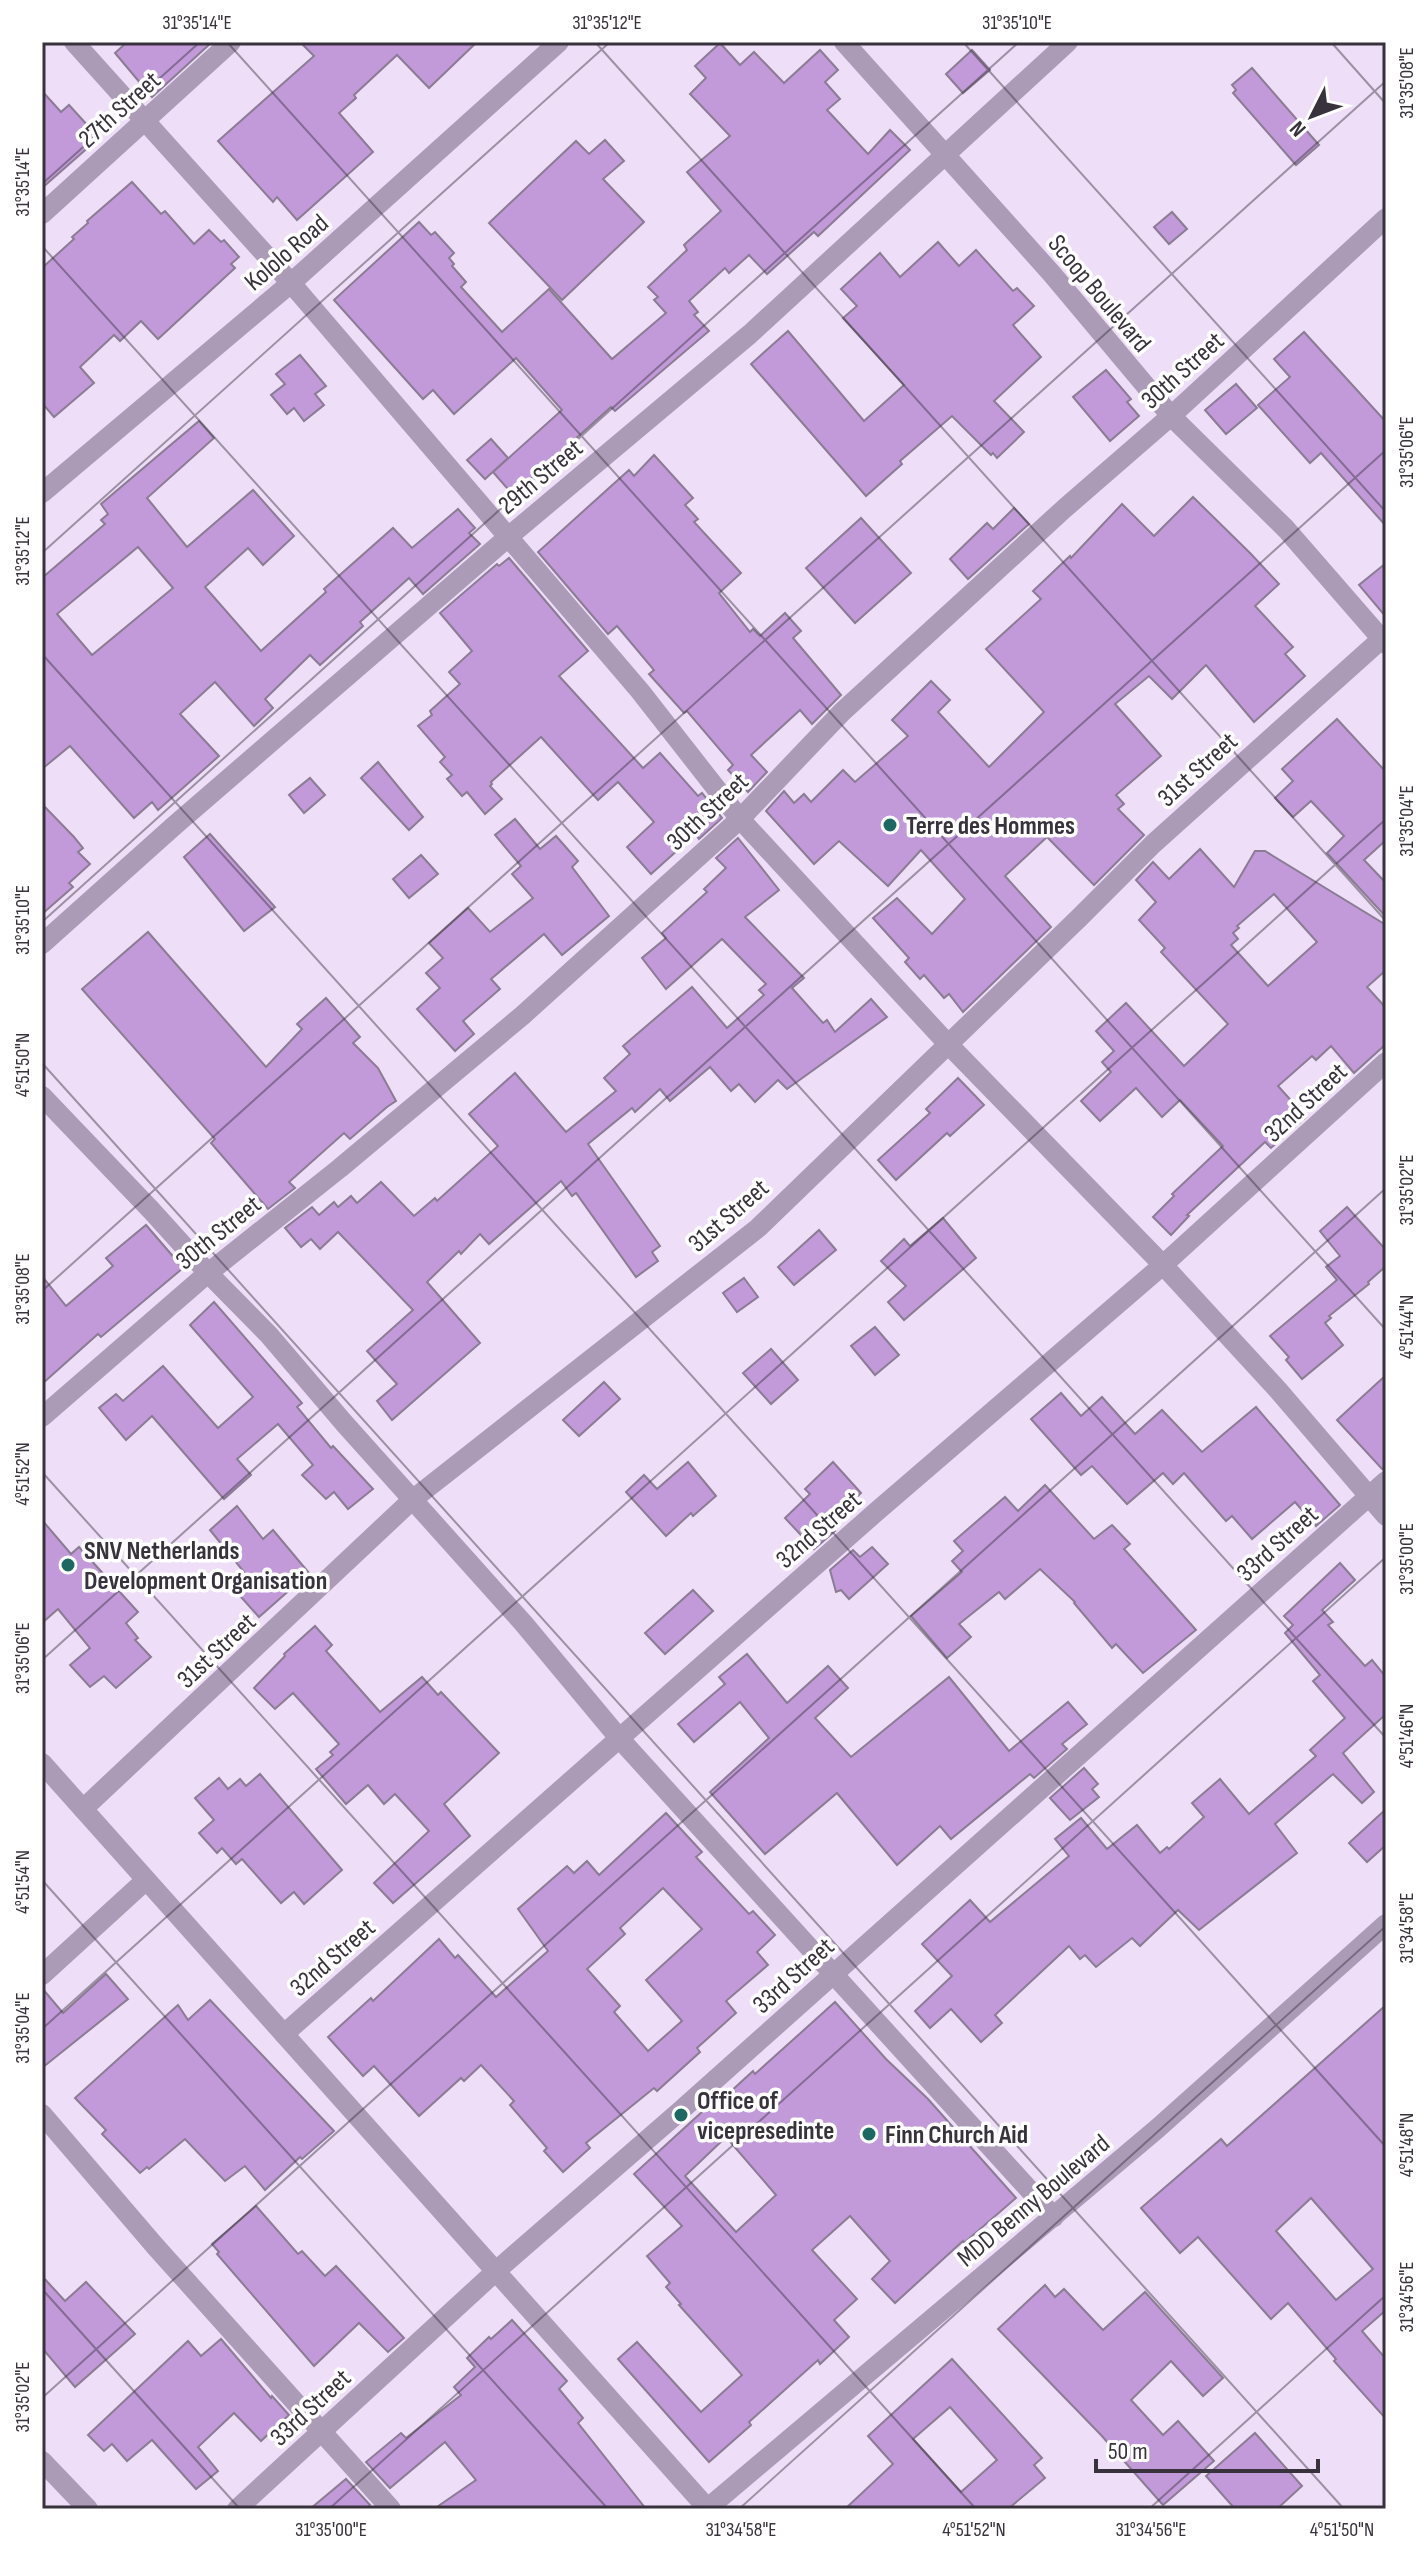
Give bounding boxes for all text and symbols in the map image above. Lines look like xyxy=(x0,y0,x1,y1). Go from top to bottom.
text: 31°35'14"E xyxy=(162,11,232,35)
text: 31°35'12"E xyxy=(572,11,642,35)
text: 31°35'10"E xyxy=(982,11,1052,35)
text: 31°35'08"E xyxy=(1395,47,1419,119)
street label: 27th Street xyxy=(73,65,167,155)
north arrow xyxy=(1272,76,1352,156)
text: N xyxy=(1284,115,1312,142)
text: 31°35'14"E xyxy=(11,147,35,217)
street label: Kololo Road xyxy=(239,208,335,298)
street label: Scoop Boulevard xyxy=(1041,229,1157,359)
street label: 30th Street xyxy=(1135,326,1231,416)
text: 31°35'06"E xyxy=(1395,416,1419,488)
street label: 29th Street xyxy=(493,433,589,521)
text: 31°35'12"E xyxy=(11,516,35,586)
street label: 31st Street xyxy=(1152,726,1244,814)
street label: 30th Street xyxy=(661,766,755,858)
text: 31°35'04"E xyxy=(1395,785,1419,857)
place label: Terre des Hommes xyxy=(906,811,1075,842)
marker: Terre des Hommes xyxy=(881,816,899,834)
text: 31°35'10"E xyxy=(11,885,35,955)
text: 4°51'50"N xyxy=(11,1033,35,1097)
street label: 32nd Street xyxy=(1258,1057,1354,1149)
text: 31°35'02"E xyxy=(1395,1154,1419,1226)
street label: 31st Street xyxy=(682,1173,776,1259)
street label: 30th Street xyxy=(170,1189,268,1277)
text: 31°35'08"E xyxy=(11,1253,35,1325)
text: 4°51'44"N xyxy=(1395,1295,1419,1359)
text: 4°51'52"N xyxy=(11,1442,35,1506)
street label: 32nd Street xyxy=(770,1485,868,1575)
street label: 33rd Street xyxy=(1231,1500,1325,1589)
text: 31°35'00"E xyxy=(1395,1523,1419,1595)
place label: SNV Netherlands Development Organisation xyxy=(84,1536,327,1597)
marker: SNV Netherlands Development Organisation xyxy=(59,1556,77,1574)
street label: 31st Street xyxy=(171,1607,263,1695)
text: 31°35'06"E xyxy=(11,1622,35,1694)
text: 4°51'46"N xyxy=(1395,1704,1419,1768)
text: 4°51'54"N xyxy=(11,1850,35,1914)
text: 31°34'58"E xyxy=(1395,1892,1419,1964)
street label: 32nd Street xyxy=(284,1913,382,2003)
street label: 33rd Street xyxy=(747,1932,841,2021)
text: 31°35'04"E xyxy=(11,1992,35,2064)
place label: Office of vicepresedinte xyxy=(697,2086,834,2147)
marker: Office of vicepresedinte xyxy=(672,2106,690,2124)
text: 4°51'48"N xyxy=(1395,2113,1419,2177)
place label: Finn Church Aid xyxy=(885,2120,1028,2151)
marker: Finn Church Aid xyxy=(860,2125,878,2143)
street label: MDD Benny Boulevard xyxy=(951,2128,1116,2274)
text: 31°34'56"E xyxy=(1395,2261,1419,2333)
text: 31°35'02"E xyxy=(11,2361,35,2433)
street label: 33rd Street xyxy=(264,2363,358,2453)
scale bar xyxy=(1096,2423,1318,2473)
text: 50 m xyxy=(1108,2437,1148,2466)
text: 31°35'00"E xyxy=(295,2518,367,2542)
text: 31°34'58"E xyxy=(705,2518,777,2542)
text: 4°51'52"N xyxy=(942,2518,1006,2542)
text: 31°34'56"E xyxy=(1115,2518,1187,2542)
text: 4°51'50"N xyxy=(1310,2518,1374,2542)

